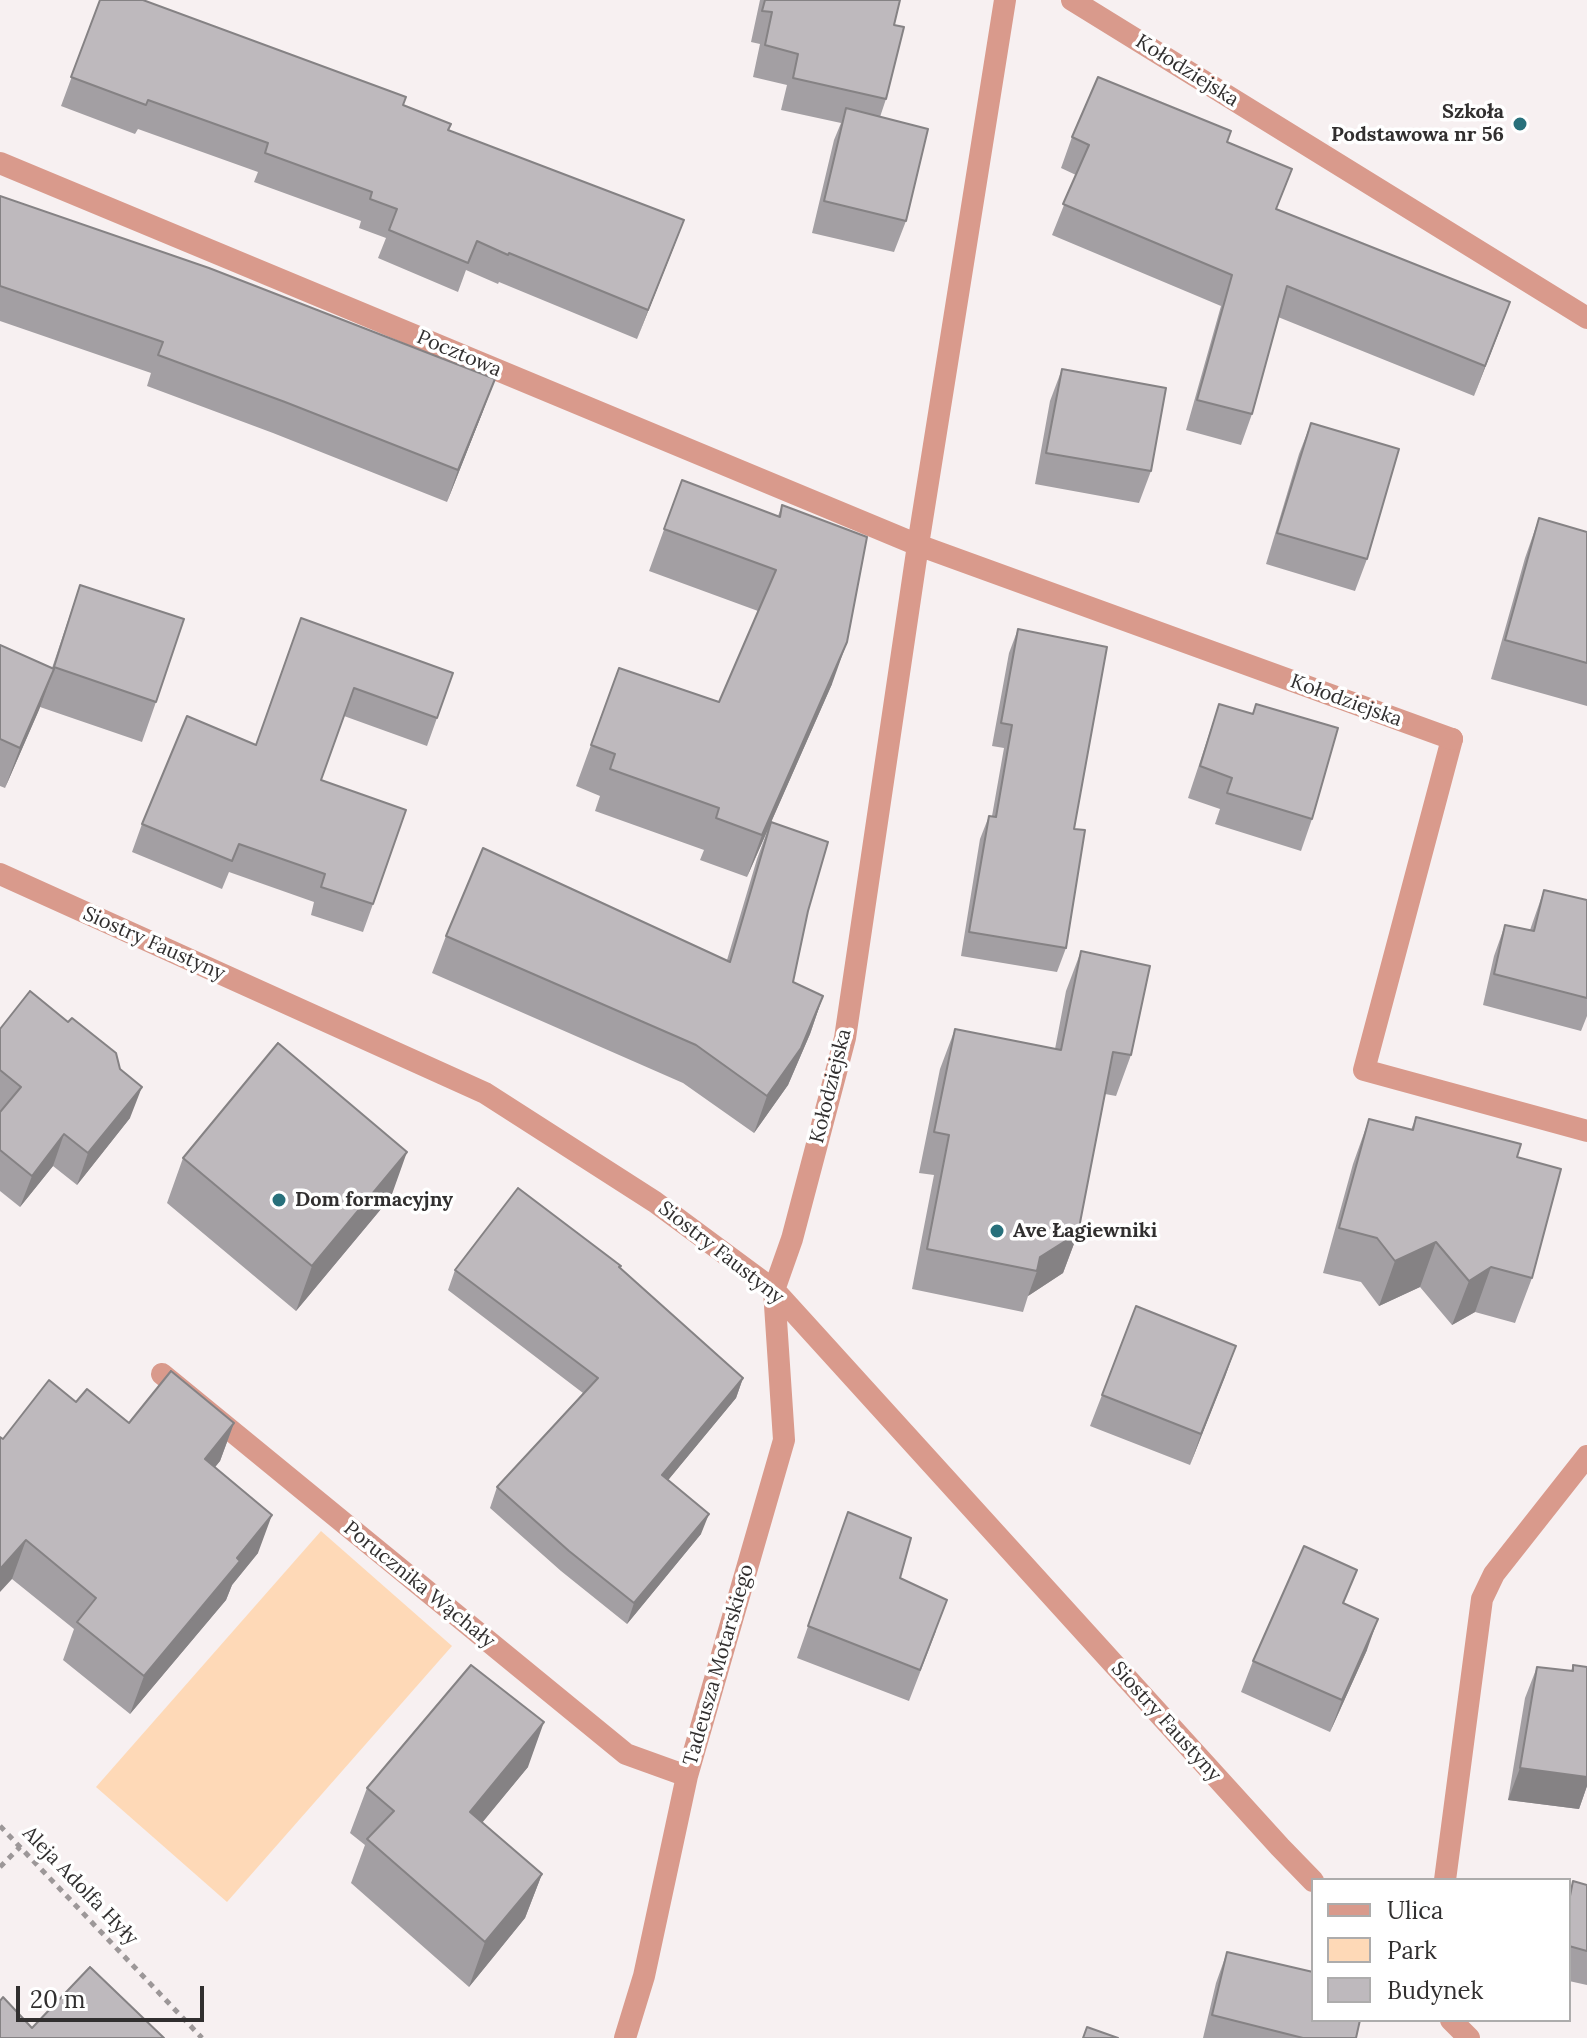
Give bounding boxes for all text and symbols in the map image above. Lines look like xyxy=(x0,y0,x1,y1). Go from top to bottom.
street label: Kołodziejska xyxy=(1131,30,1243,112)
place label: Szkoła Podstawowa nr 56 xyxy=(1331,100,1504,147)
marker: Szkoła Podstawowa nr 56 xyxy=(1511,115,1529,133)
street label: Pocztowa xyxy=(413,325,505,383)
street label: Kołodziejska xyxy=(1287,670,1405,732)
street label: Siostry Faustyny xyxy=(79,902,229,986)
street label: Kołodziejska xyxy=(805,1026,857,1146)
place label: Dom formacyjny xyxy=(295,1188,453,1212)
marker: Dom formacyjny xyxy=(270,1191,288,1209)
street label: Siostry Faustyny xyxy=(653,1197,789,1309)
place label: Ave Łagiewniki xyxy=(1013,1219,1157,1243)
marker: Ave Łagiewniki xyxy=(988,1222,1006,1240)
street label: Porucznika Wąchały xyxy=(338,1517,500,1653)
street label: Tadeusza Motarskiego xyxy=(679,1562,759,1768)
street label: Siostry Faustyny xyxy=(1106,1657,1226,1787)
street label: Aleja Adolfa Hyły xyxy=(17,1822,143,1950)
legend xyxy=(1311,1878,1571,2022)
text: Ulica xyxy=(1387,1895,1443,1926)
text: Park xyxy=(1387,1935,1437,1966)
scale bar xyxy=(20,1970,208,2020)
text: Budynek xyxy=(1387,1975,1483,2006)
text: 20 m xyxy=(30,1984,86,2015)

